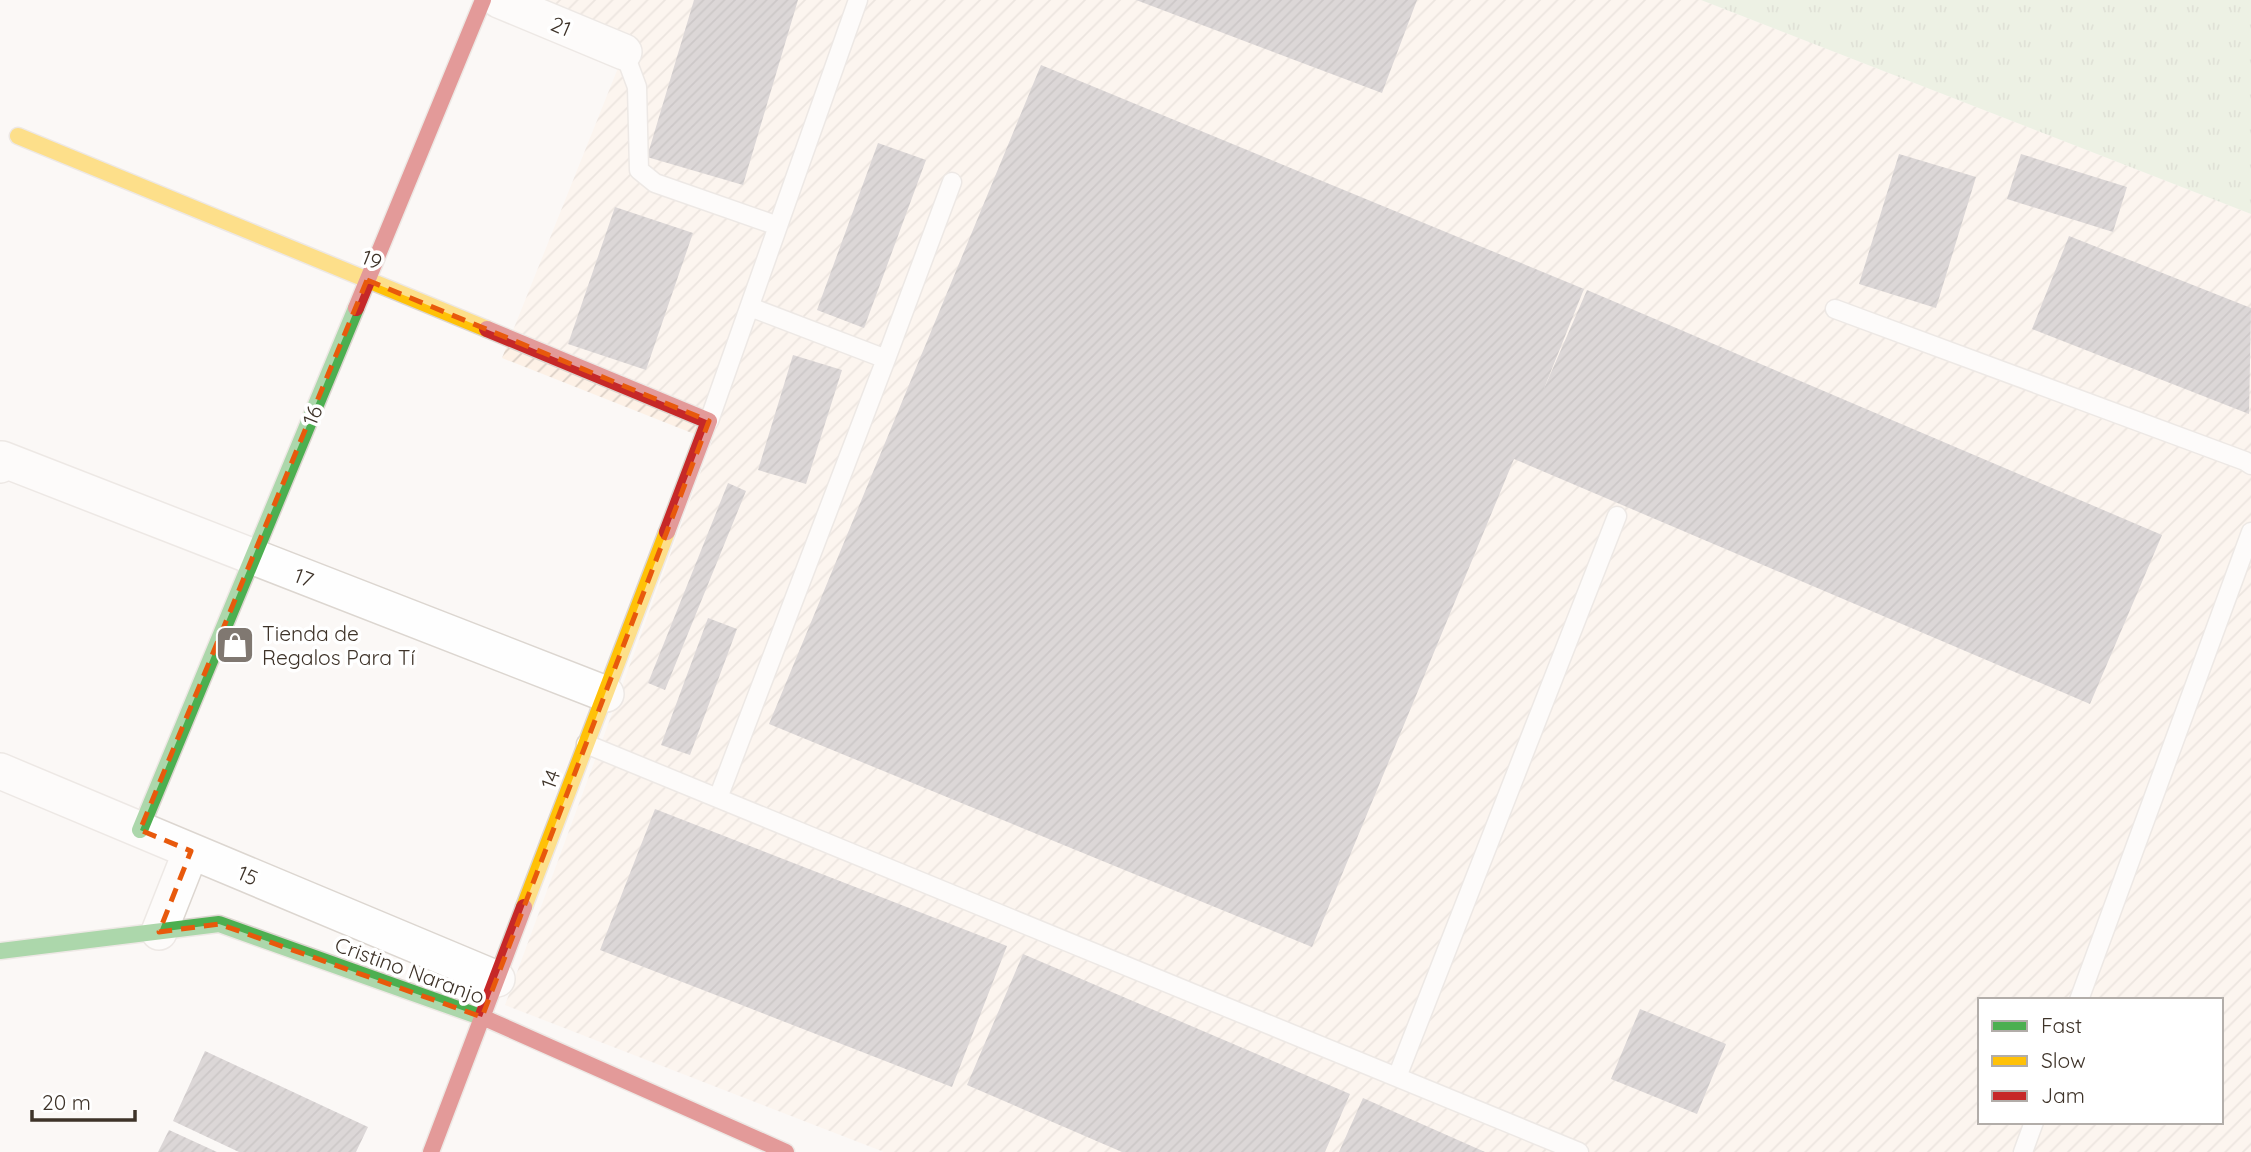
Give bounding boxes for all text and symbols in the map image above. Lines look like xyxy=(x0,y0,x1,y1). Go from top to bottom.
street label: 21 xyxy=(547,10,575,42)
street label: 19 xyxy=(358,243,386,275)
street label: 16 xyxy=(296,401,328,429)
street label: 17 xyxy=(291,562,318,593)
place label: Tienda de Regalos Para Tí xyxy=(262,620,415,670)
shop icon: Tienda de Regalos Para Tí xyxy=(214,624,256,666)
street label: 14 xyxy=(535,766,565,792)
street label: 15 xyxy=(234,859,262,891)
street label: Cristino Naranjo xyxy=(332,931,488,1009)
legend xyxy=(1978,998,2223,1124)
text: Fast xyxy=(2041,1012,2082,1038)
text: Slow xyxy=(2041,1047,2086,1073)
scale bar xyxy=(32,1078,135,1122)
text: Jam xyxy=(2041,1082,2085,1108)
text: 20 m xyxy=(42,1089,91,1115)

